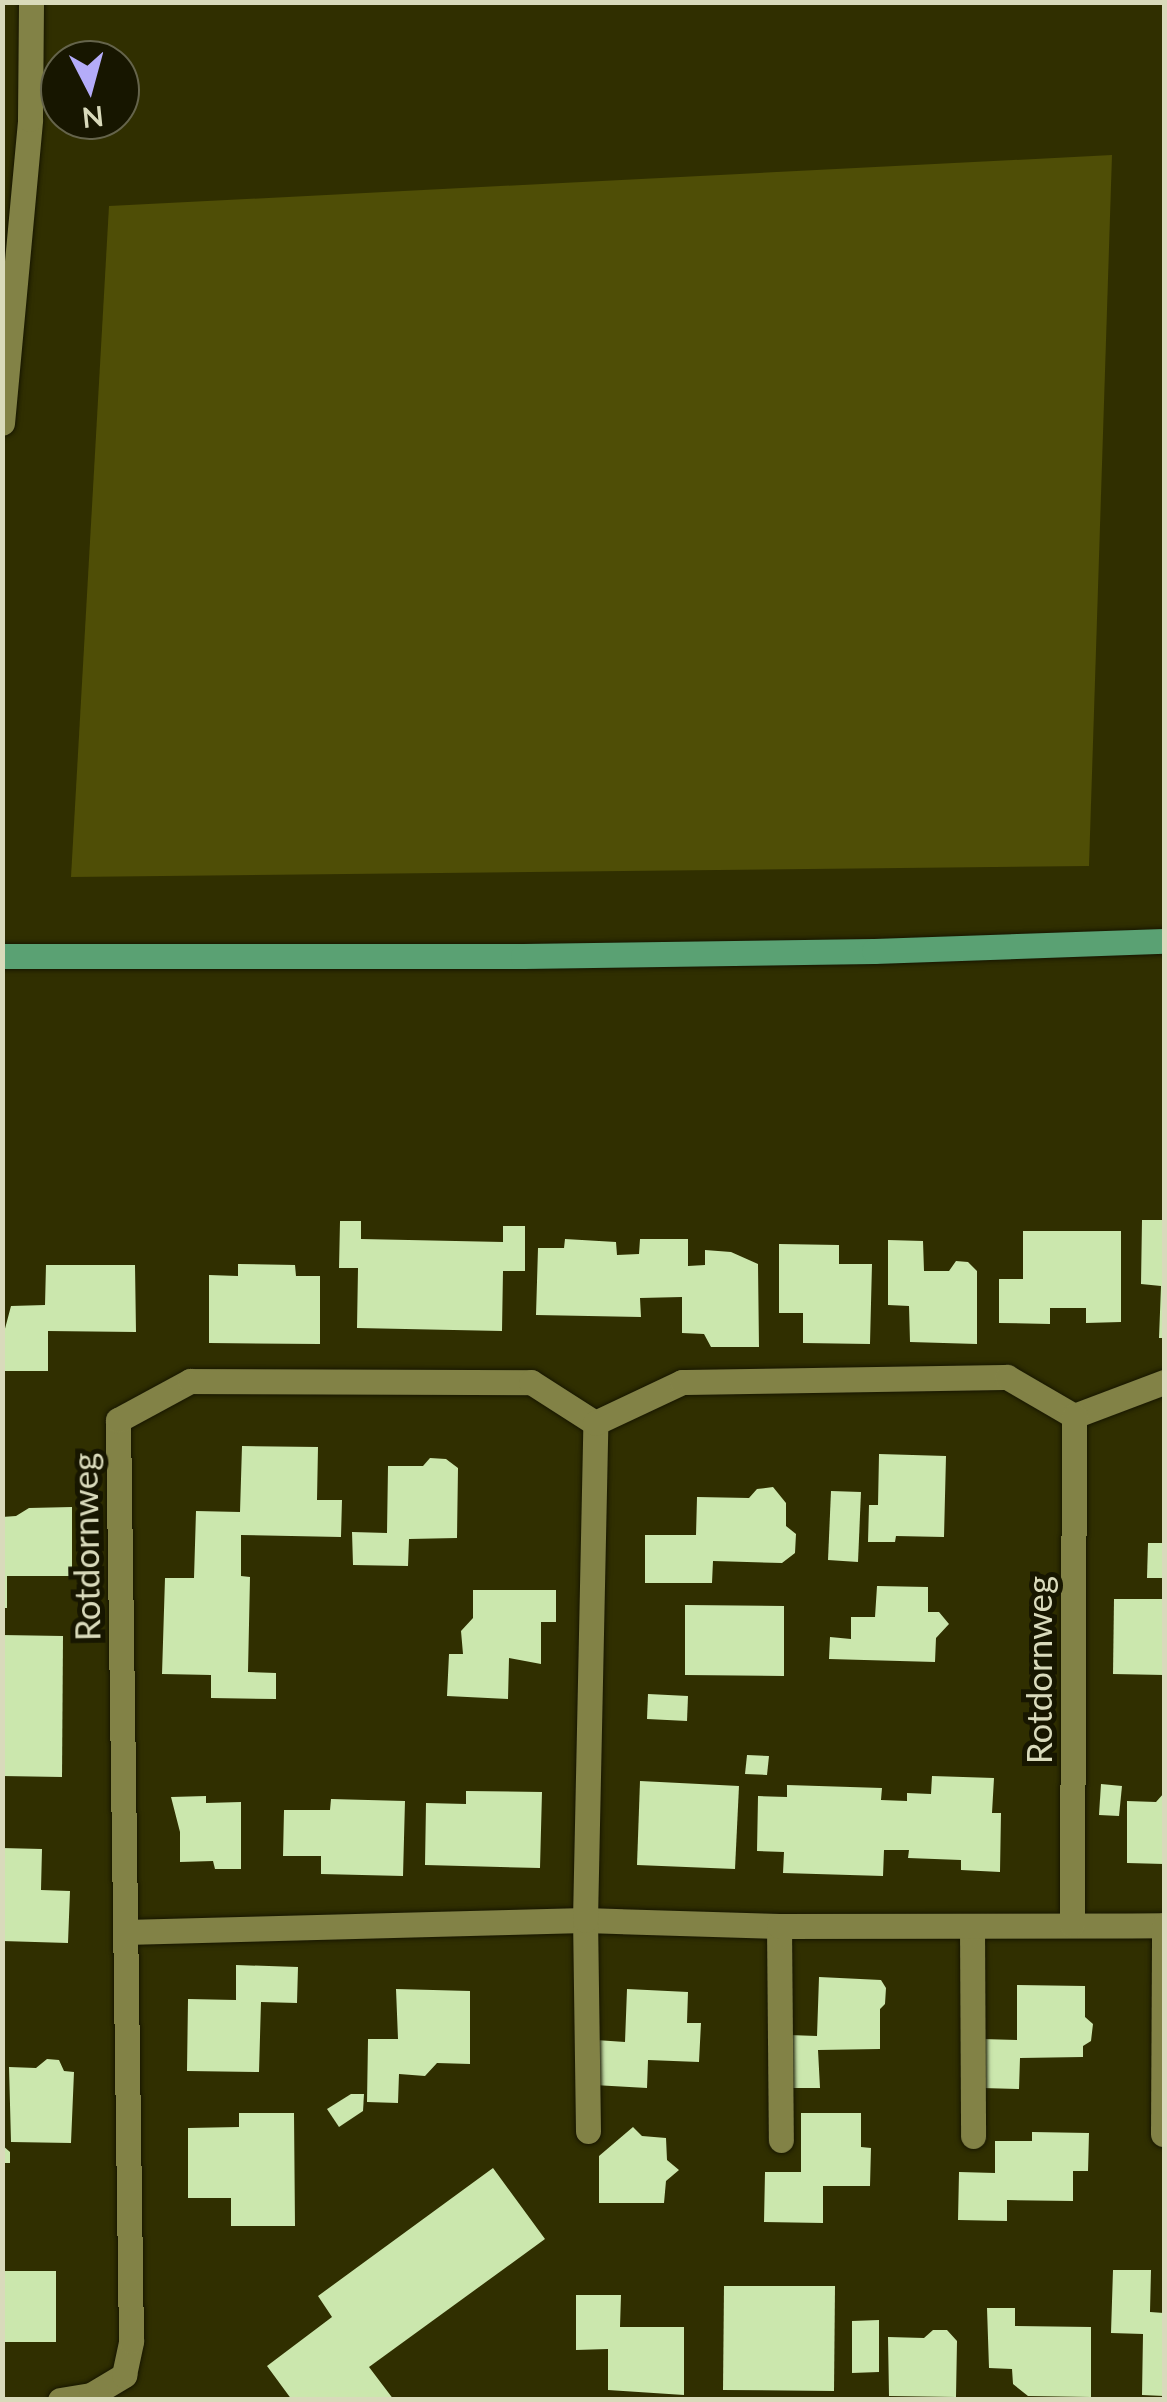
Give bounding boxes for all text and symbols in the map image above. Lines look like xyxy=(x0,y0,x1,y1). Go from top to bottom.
north arrow xyxy=(40,40,140,140)
text: N xyxy=(80,100,105,136)
street label: Rotdornweg xyxy=(62,1452,108,1642)
street label: Rotdornweg xyxy=(1017,1576,1059,1764)

